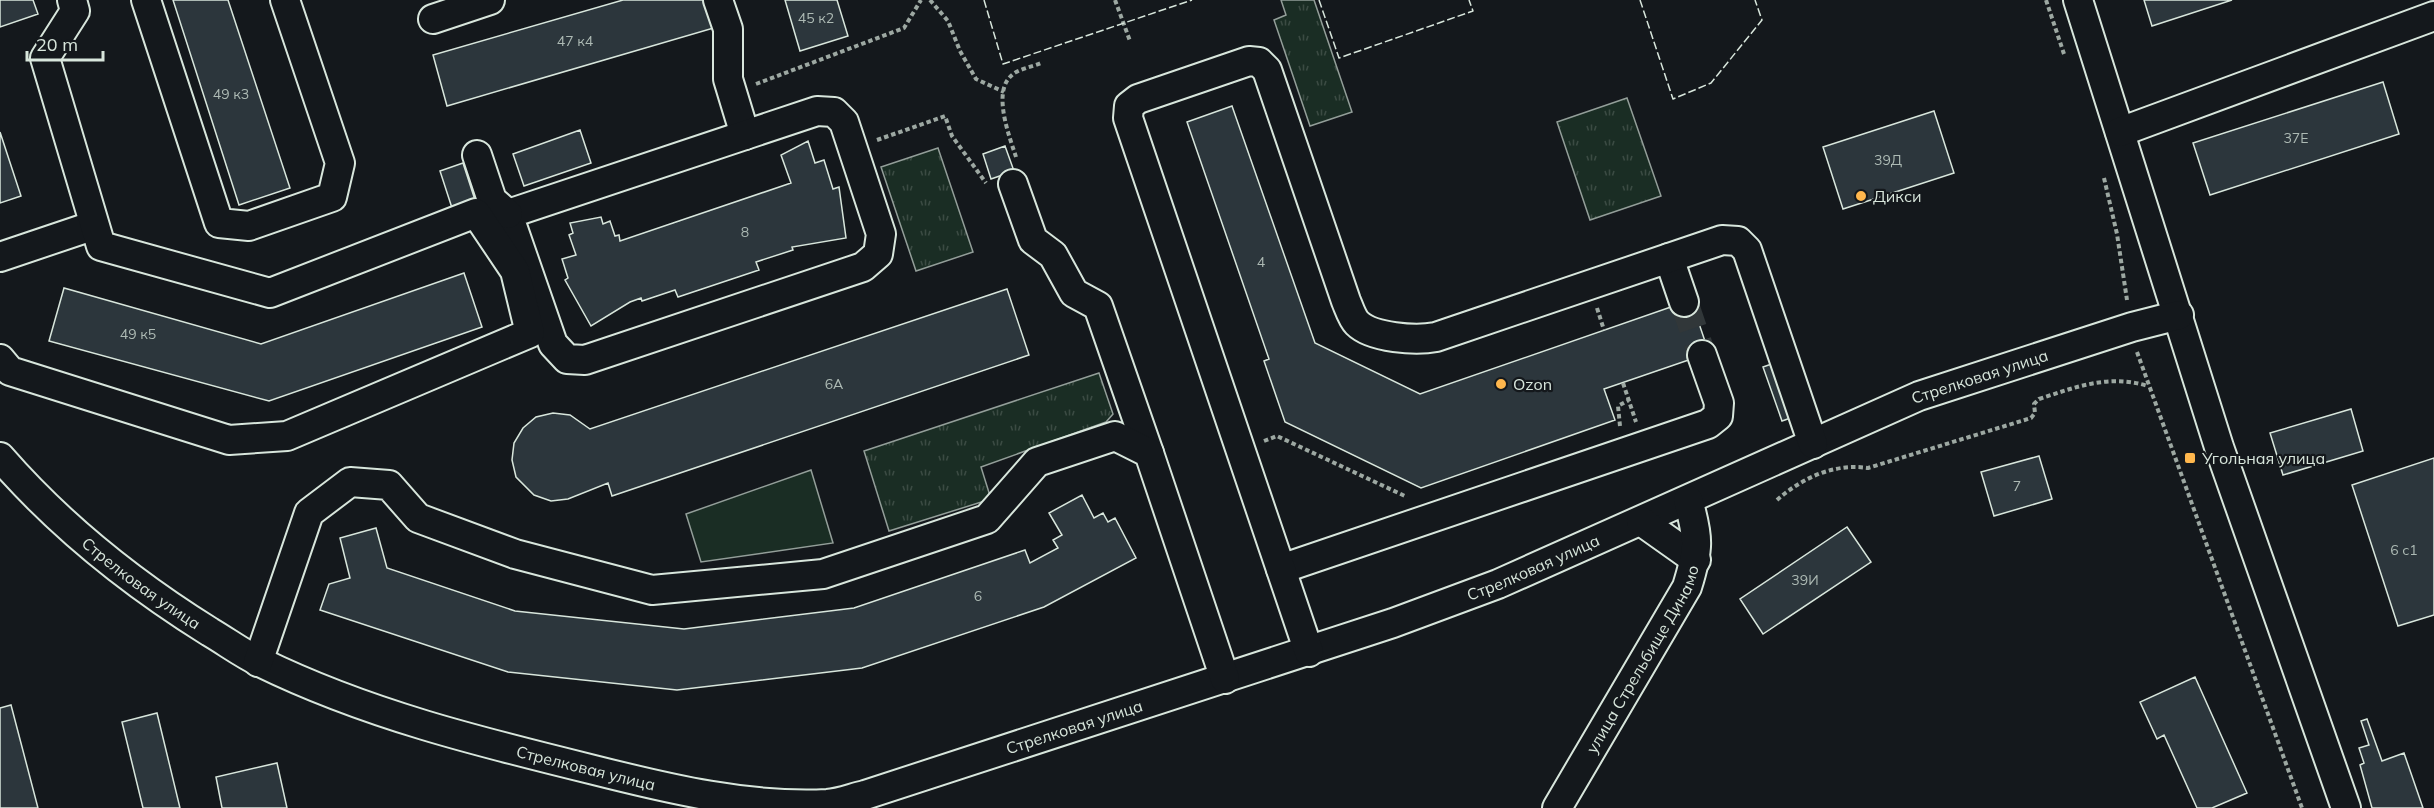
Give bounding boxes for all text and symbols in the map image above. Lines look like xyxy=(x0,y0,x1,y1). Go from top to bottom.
house number: 45 к2 xyxy=(798,9,834,27)
scale bar xyxy=(27,24,104,62)
house number: 47 к4 xyxy=(557,32,594,50)
text: 20 m xyxy=(36,33,78,56)
house number: 49 к3 xyxy=(213,85,249,103)
house number: 37Е xyxy=(2283,129,2309,147)
house number: 39Д xyxy=(1874,151,1902,169)
place label: Дикси xyxy=(1873,186,1922,206)
marker: Дикси xyxy=(1854,189,1868,203)
house number: 8 xyxy=(741,223,749,241)
house number: 4 xyxy=(1257,253,1266,271)
house number: 49 к5 xyxy=(120,325,156,343)
street label: Стрелковая улица xyxy=(1908,345,2051,408)
place label: Ozon xyxy=(1513,374,1552,394)
house number: 6А xyxy=(825,375,844,393)
marker: Ozon xyxy=(1494,377,1508,391)
place label: Угольная улица xyxy=(2201,448,2325,468)
marker: Угольная улица xyxy=(2183,451,2197,465)
house number: 7 xyxy=(2013,477,2021,495)
street label: Стрелковая улица xyxy=(1464,530,1603,605)
street label: Стрелковая улица xyxy=(78,533,204,633)
house number: 6 с1 xyxy=(2390,541,2418,559)
street label: улица Стрельбище Динамо xyxy=(1582,563,1703,757)
house number: 39И xyxy=(1791,571,1819,589)
house number: 6 xyxy=(974,587,982,605)
street label: Стрелковая улица xyxy=(1003,695,1145,758)
street label: Стрелковая улица xyxy=(514,741,657,795)

